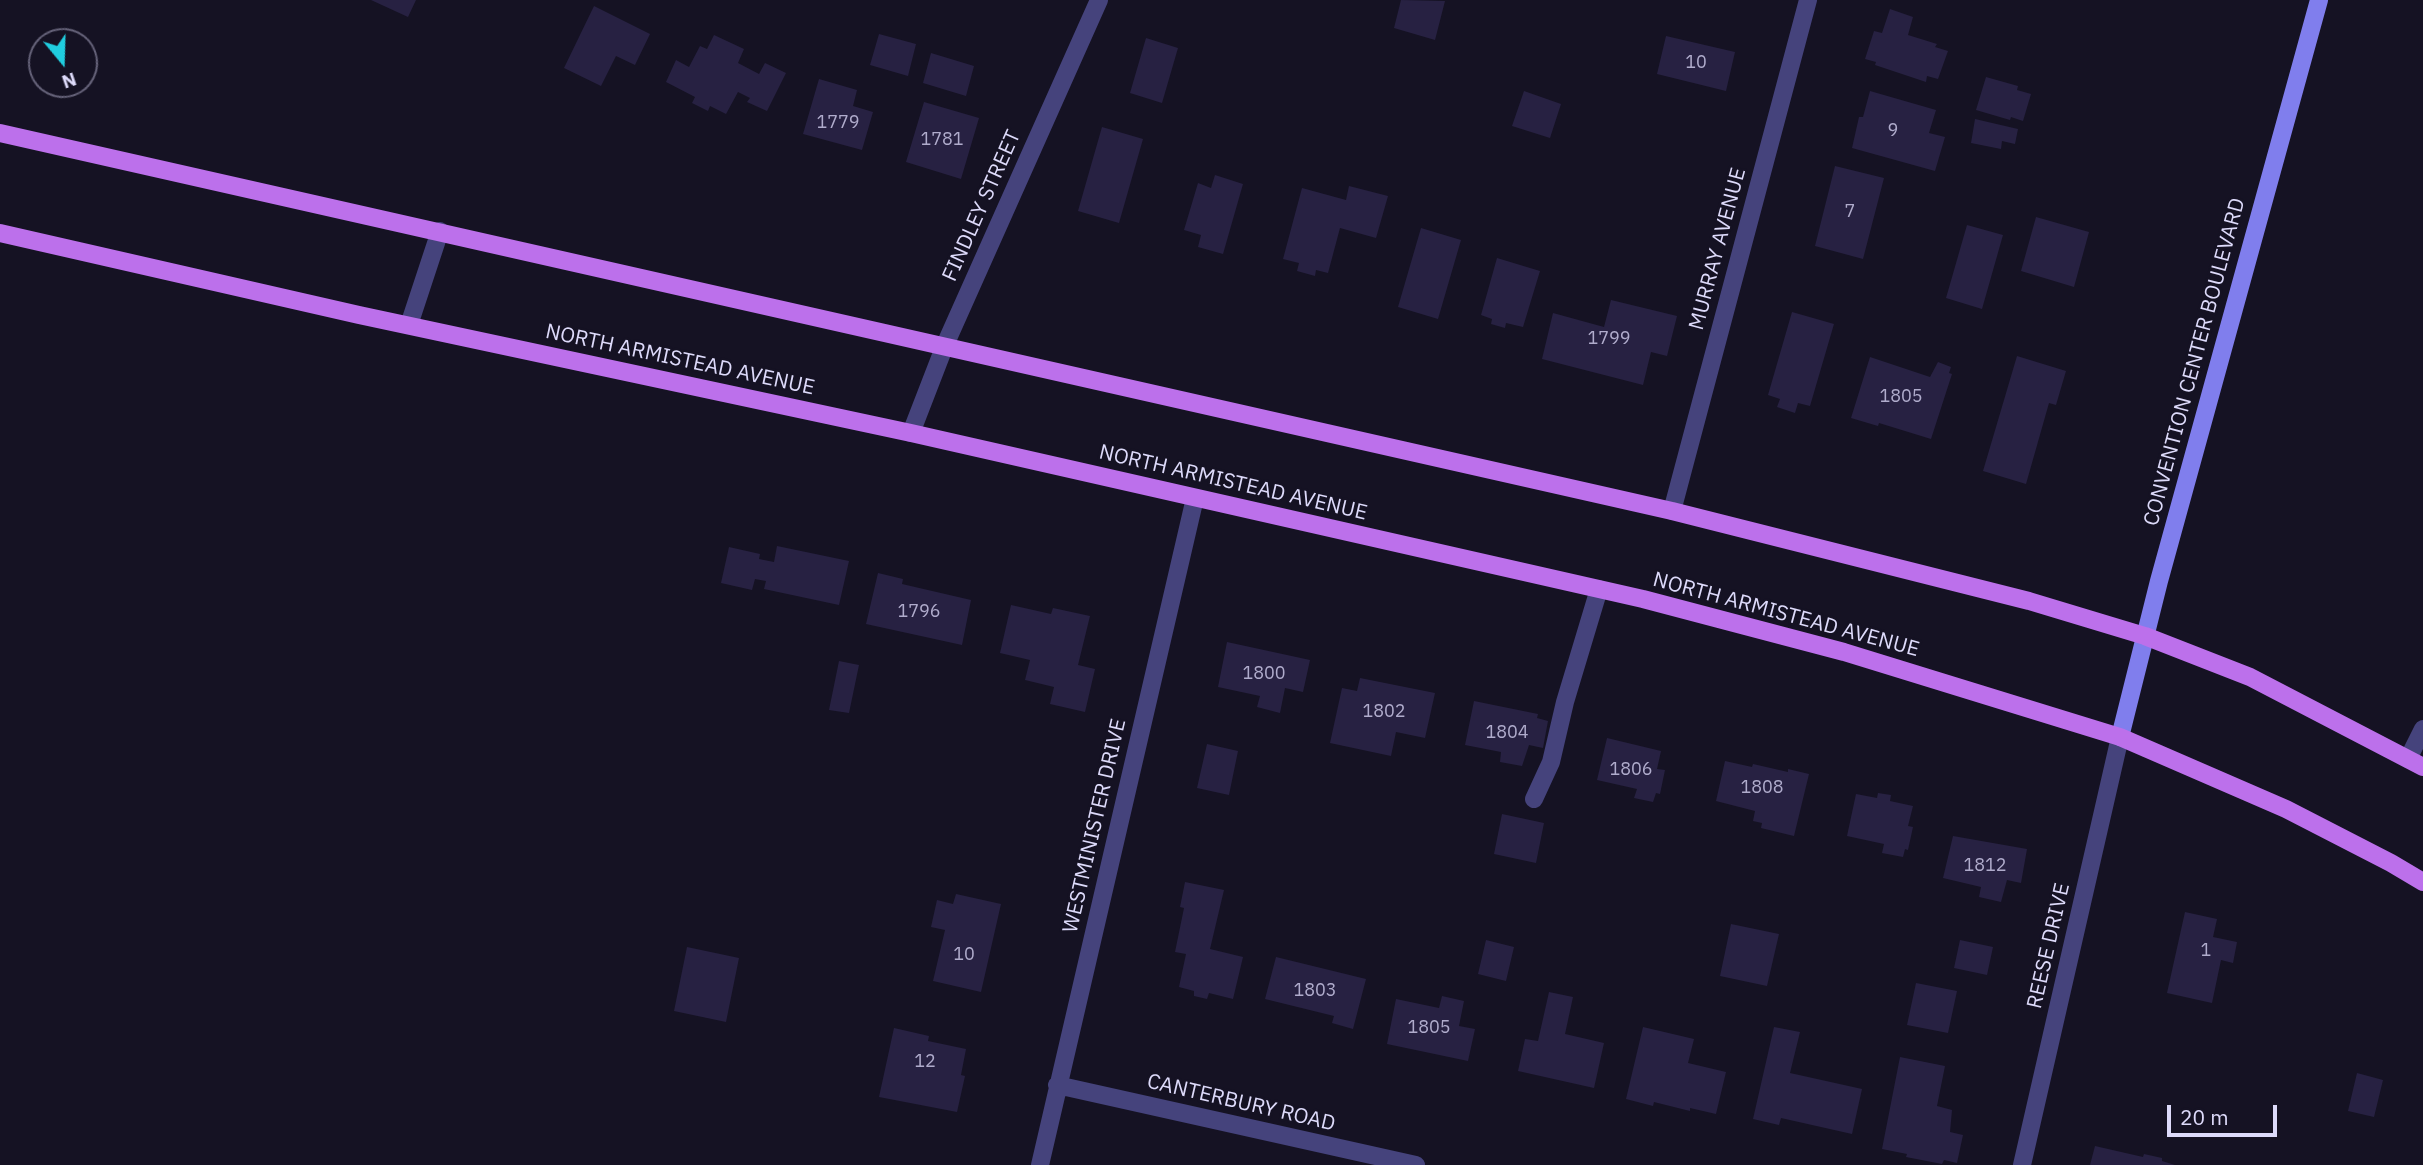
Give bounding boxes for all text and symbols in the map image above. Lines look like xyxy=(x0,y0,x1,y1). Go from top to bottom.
north arrow xyxy=(28,28,98,98)
house number: 10 xyxy=(1685,52,1707,74)
text: N xyxy=(59,67,80,95)
house number: 1779 xyxy=(816,112,860,134)
house number: 9 xyxy=(1888,120,1898,142)
street label: FINDLEY STREET xyxy=(937,127,1027,285)
house number: 1781 xyxy=(920,129,964,151)
street label: MURRAY AVENUE xyxy=(1684,165,1752,333)
street label: CONVENTION CENTER BOULEVARD xyxy=(2139,195,2251,529)
house number: 7 xyxy=(1845,201,1855,223)
street label: NORTH ARMISTEAD AVENUE xyxy=(543,319,817,401)
house number: 1799 xyxy=(1587,328,1631,350)
house number: 1805 xyxy=(1879,386,1923,408)
street label: NORTH ARMISTEAD AVENUE xyxy=(1096,440,1370,526)
street label: NORTH ARMISTEAD AVENUE xyxy=(1650,567,1922,663)
house number: 1796 xyxy=(897,601,941,623)
house number: 1800 xyxy=(1242,663,1286,685)
house number: 1802 xyxy=(1362,701,1406,723)
street label: WESTMINISTER DRIVE xyxy=(1058,716,1132,936)
house number: 1804 xyxy=(1485,722,1529,744)
house number: 1806 xyxy=(1609,759,1653,781)
house number: 1808 xyxy=(1740,777,1784,799)
house number: 1812 xyxy=(1963,855,2007,877)
street label: REESE DRIVE xyxy=(2022,881,2076,1011)
house number: 1 xyxy=(2201,940,2211,962)
house number: 10 xyxy=(953,944,975,966)
house number: 1803 xyxy=(1293,980,1337,1002)
house number: 1805 xyxy=(1407,1017,1451,1039)
house number: 12 xyxy=(914,1051,936,1073)
street label: CANTERBURY ROAD xyxy=(1144,1069,1338,1137)
scale bar xyxy=(2171,1092,2281,1136)
text: 20 m xyxy=(2180,1103,2229,1131)

